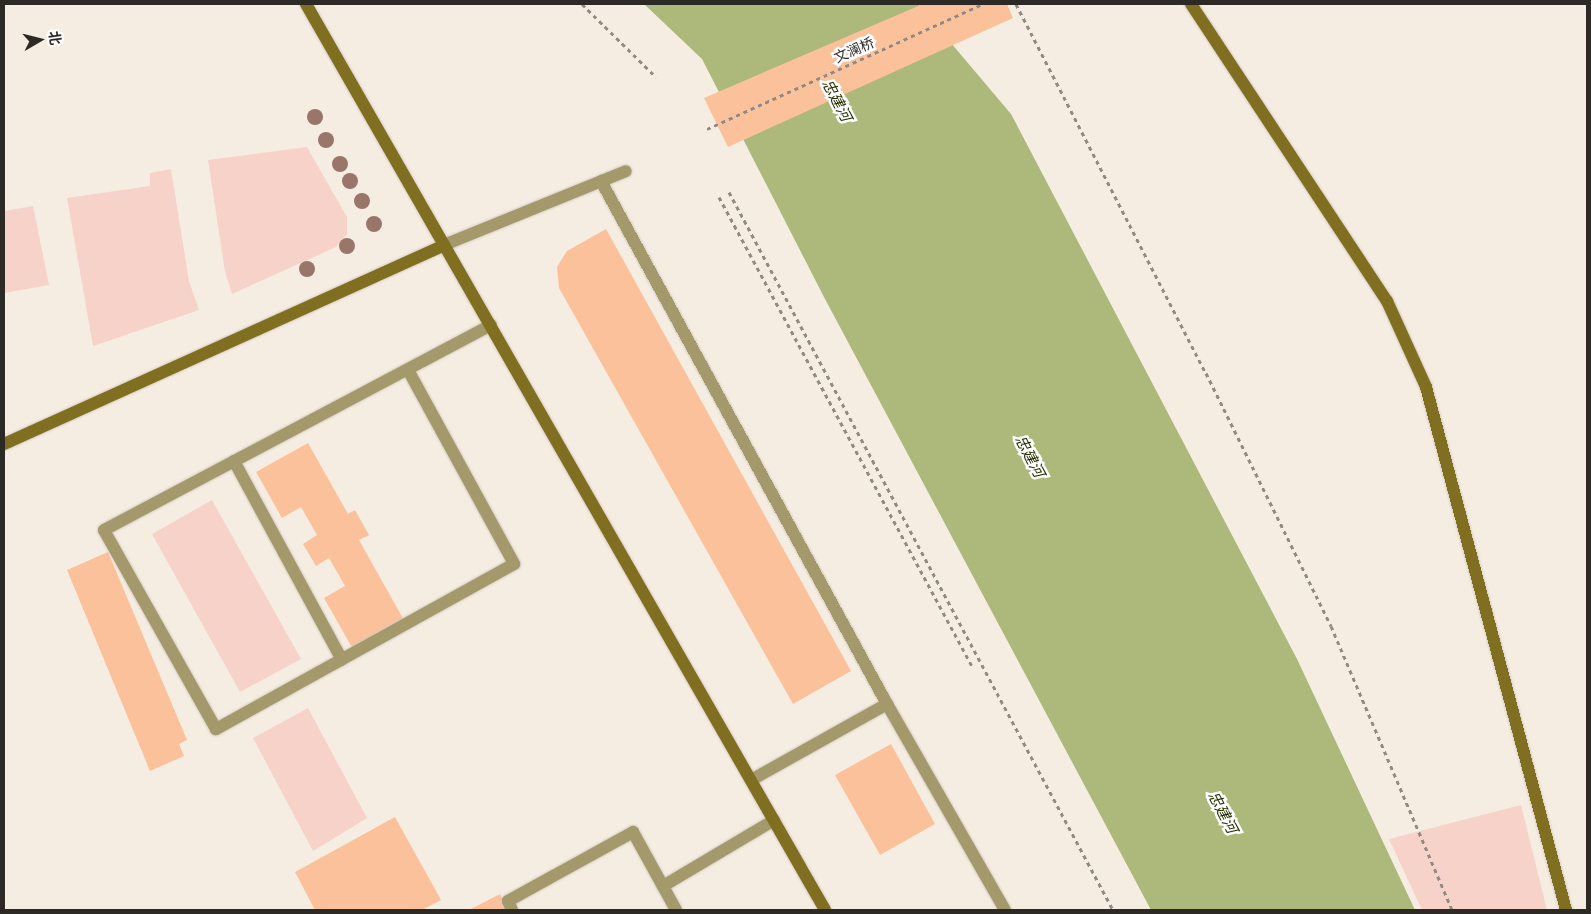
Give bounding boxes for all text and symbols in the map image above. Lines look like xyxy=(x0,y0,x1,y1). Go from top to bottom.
north arrow xyxy=(15,15,65,65)
text: 北 xyxy=(45,30,66,46)
street label: 文澜桥 xyxy=(831,34,877,66)
water label: 忠建河 xyxy=(818,76,856,124)
water label: 忠建河 xyxy=(1011,432,1049,480)
water label: 忠建河 xyxy=(1204,788,1242,836)

